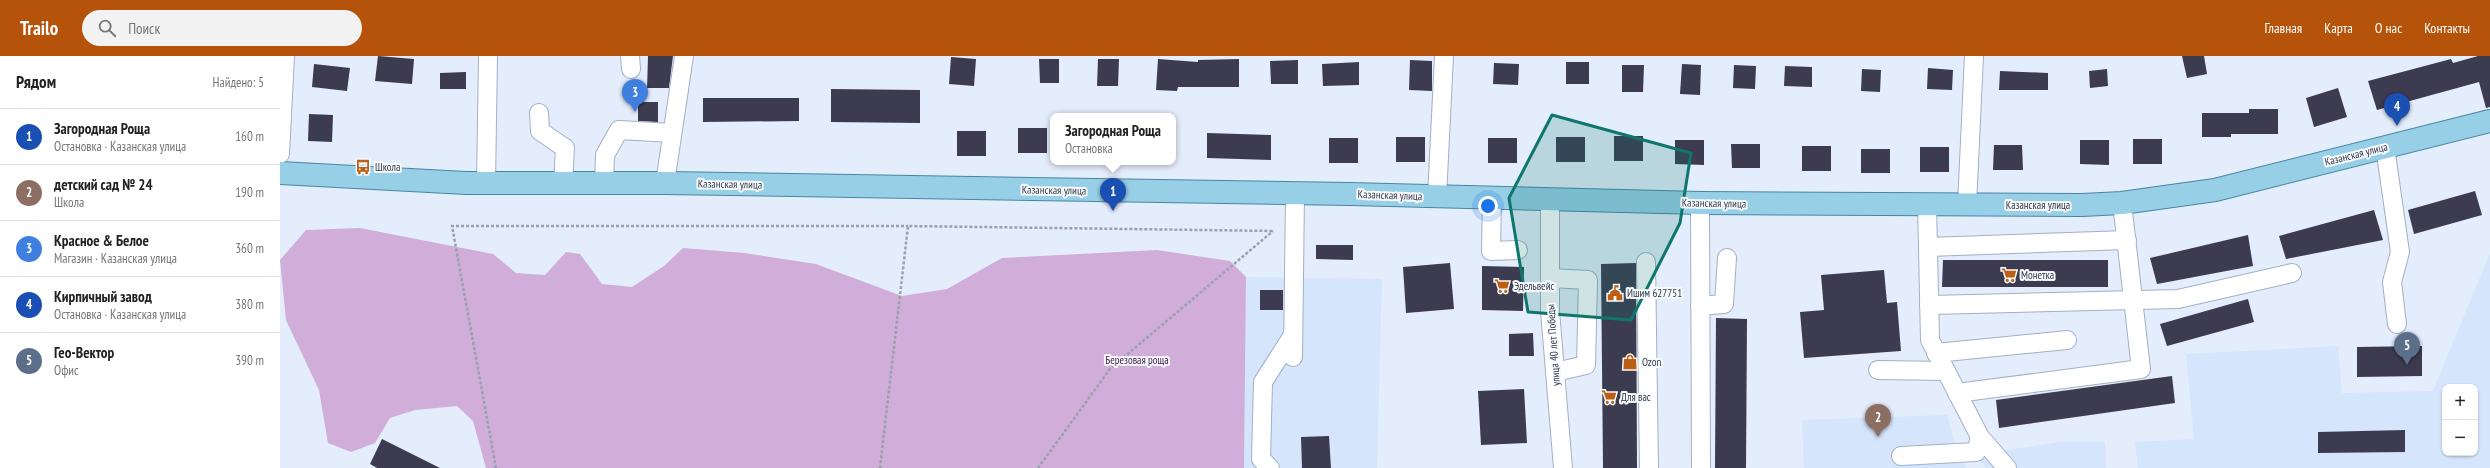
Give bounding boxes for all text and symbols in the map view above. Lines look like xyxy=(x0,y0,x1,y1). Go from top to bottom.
search box xyxy=(82,10,362,46)
text: Trailo xyxy=(20,16,58,40)
icon: search xyxy=(96,17,118,39)
text: Поиск xyxy=(128,19,160,38)
text: Главная xyxy=(2264,19,2302,37)
text: Карта xyxy=(2324,19,2353,37)
text: О нас xyxy=(2375,19,2402,37)
text: Контакты xyxy=(2424,19,2470,37)
text: Рядом xyxy=(16,71,56,93)
text: Найдено: 5 xyxy=(213,74,264,91)
pin: 3 xyxy=(622,79,648,112)
pin: 4 xyxy=(2384,93,2410,126)
popup xyxy=(1050,113,1176,165)
text: Загородная Роща xyxy=(54,119,150,138)
text: Загородная Роща xyxy=(1065,121,1161,140)
text: 1 xyxy=(26,128,32,145)
text: 160 m xyxy=(235,128,264,145)
text: Остановка · Казанская улица xyxy=(54,138,186,155)
street label: Казанская улица xyxy=(2323,139,2389,169)
text: Остановка xyxy=(1065,140,1113,157)
bus stop icon: Школа xyxy=(354,158,372,176)
place label: Школа xyxy=(375,160,401,174)
text: детский сад № 24 xyxy=(54,175,153,194)
street label: Казанская улица xyxy=(698,176,762,192)
pin: 1 xyxy=(1100,178,1126,211)
street label: Казанская улица xyxy=(1022,182,1086,198)
text: 2 xyxy=(26,184,32,201)
text: 190 m xyxy=(235,184,264,201)
street label: Казанская улица xyxy=(1358,187,1422,203)
text: Школа xyxy=(54,194,84,211)
street label: Казанская улица xyxy=(1682,195,1746,211)
your location xyxy=(1478,196,1498,216)
street label: Казанская улица xyxy=(2006,198,2070,212)
text: Красное & Белое xyxy=(54,231,149,250)
text: 3 xyxy=(26,240,32,257)
text: 360 m xyxy=(235,240,264,257)
text: Магазин · Казанская улица xyxy=(54,250,177,267)
supermarket icon: Монетка xyxy=(2000,266,2018,284)
place label: Монетка xyxy=(2021,268,2054,282)
supermarket icon: Эдельвейс xyxy=(1493,277,1511,295)
place label: Эдельвейс xyxy=(1514,279,1554,293)
public building icon: Ишим 627751 xyxy=(1606,284,1624,302)
place label: Ишим 627751 xyxy=(1627,286,1682,300)
text: Кирпичный завод xyxy=(54,287,152,306)
text: 4 xyxy=(26,296,32,313)
text: 380 m xyxy=(235,296,264,313)
street label: улица 40 лет Победы xyxy=(1543,303,1563,386)
text: Остановка · Казанская улица xyxy=(54,306,186,323)
pin: 5 xyxy=(2394,332,2420,365)
text: Гео-Вектор xyxy=(54,343,114,362)
text: 5 xyxy=(26,352,32,369)
text: 390 m xyxy=(235,352,264,369)
park label: Березовая роща xyxy=(1105,353,1169,367)
shop icon: Ozon xyxy=(1621,353,1639,371)
place label: Ozon xyxy=(1642,355,1661,369)
text: Офис xyxy=(54,362,79,379)
map controls xyxy=(2442,384,2478,456)
button: + xyxy=(2442,384,2478,420)
supermarket icon: Для вас xyxy=(1600,388,1618,406)
place label: Для вас xyxy=(1621,390,1651,404)
pin: 2 xyxy=(1865,404,1891,437)
button: − xyxy=(2442,420,2478,456)

